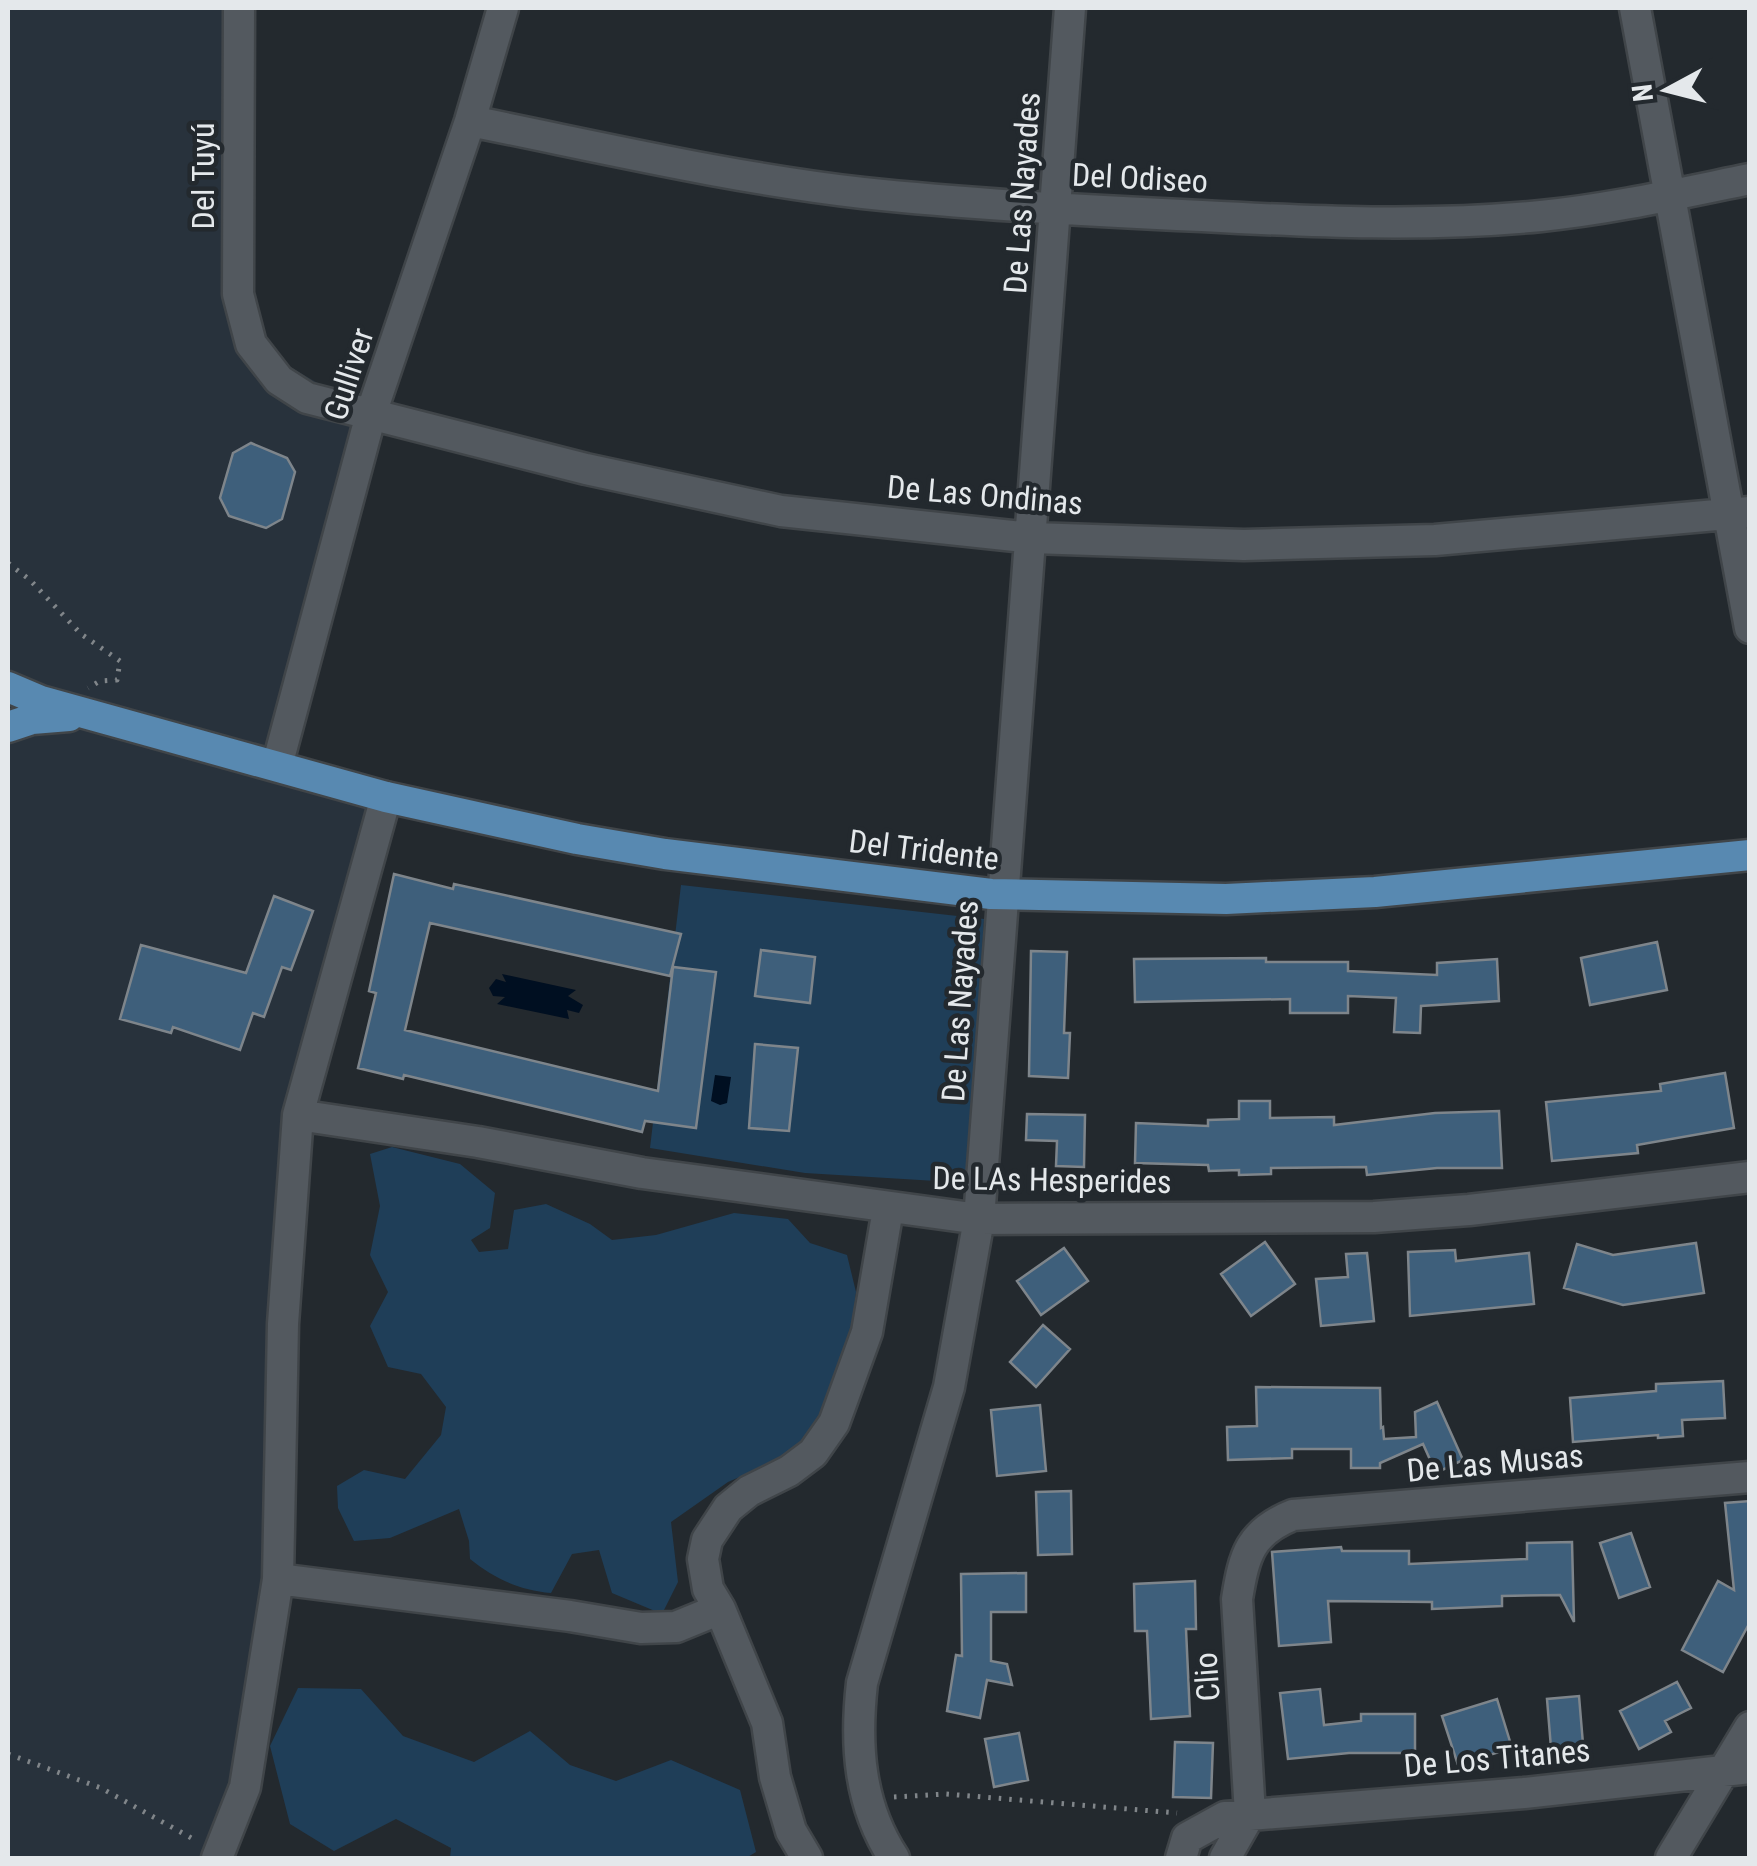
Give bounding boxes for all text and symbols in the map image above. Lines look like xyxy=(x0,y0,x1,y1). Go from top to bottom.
north arrow xyxy=(1617,40,1717,140)
text: N xyxy=(1625,82,1660,104)
street label: De Las Nayades xyxy=(996,91,1048,295)
street label: Del Tuyú xyxy=(184,123,222,229)
street label: Del Odiseo xyxy=(1071,155,1209,201)
street label: Gulliver xyxy=(316,323,382,425)
street label: De Las Ondinas xyxy=(885,468,1085,522)
street label: Del Tridente xyxy=(847,822,1001,878)
street label: De Las Nayades xyxy=(934,899,986,1103)
street label: De LAs Hesperides xyxy=(932,1159,1172,1201)
street label: De Las Musas xyxy=(1405,1436,1585,1490)
street label: Clio xyxy=(1186,1651,1228,1703)
street label: De Los Titanes xyxy=(1402,1731,1592,1785)

